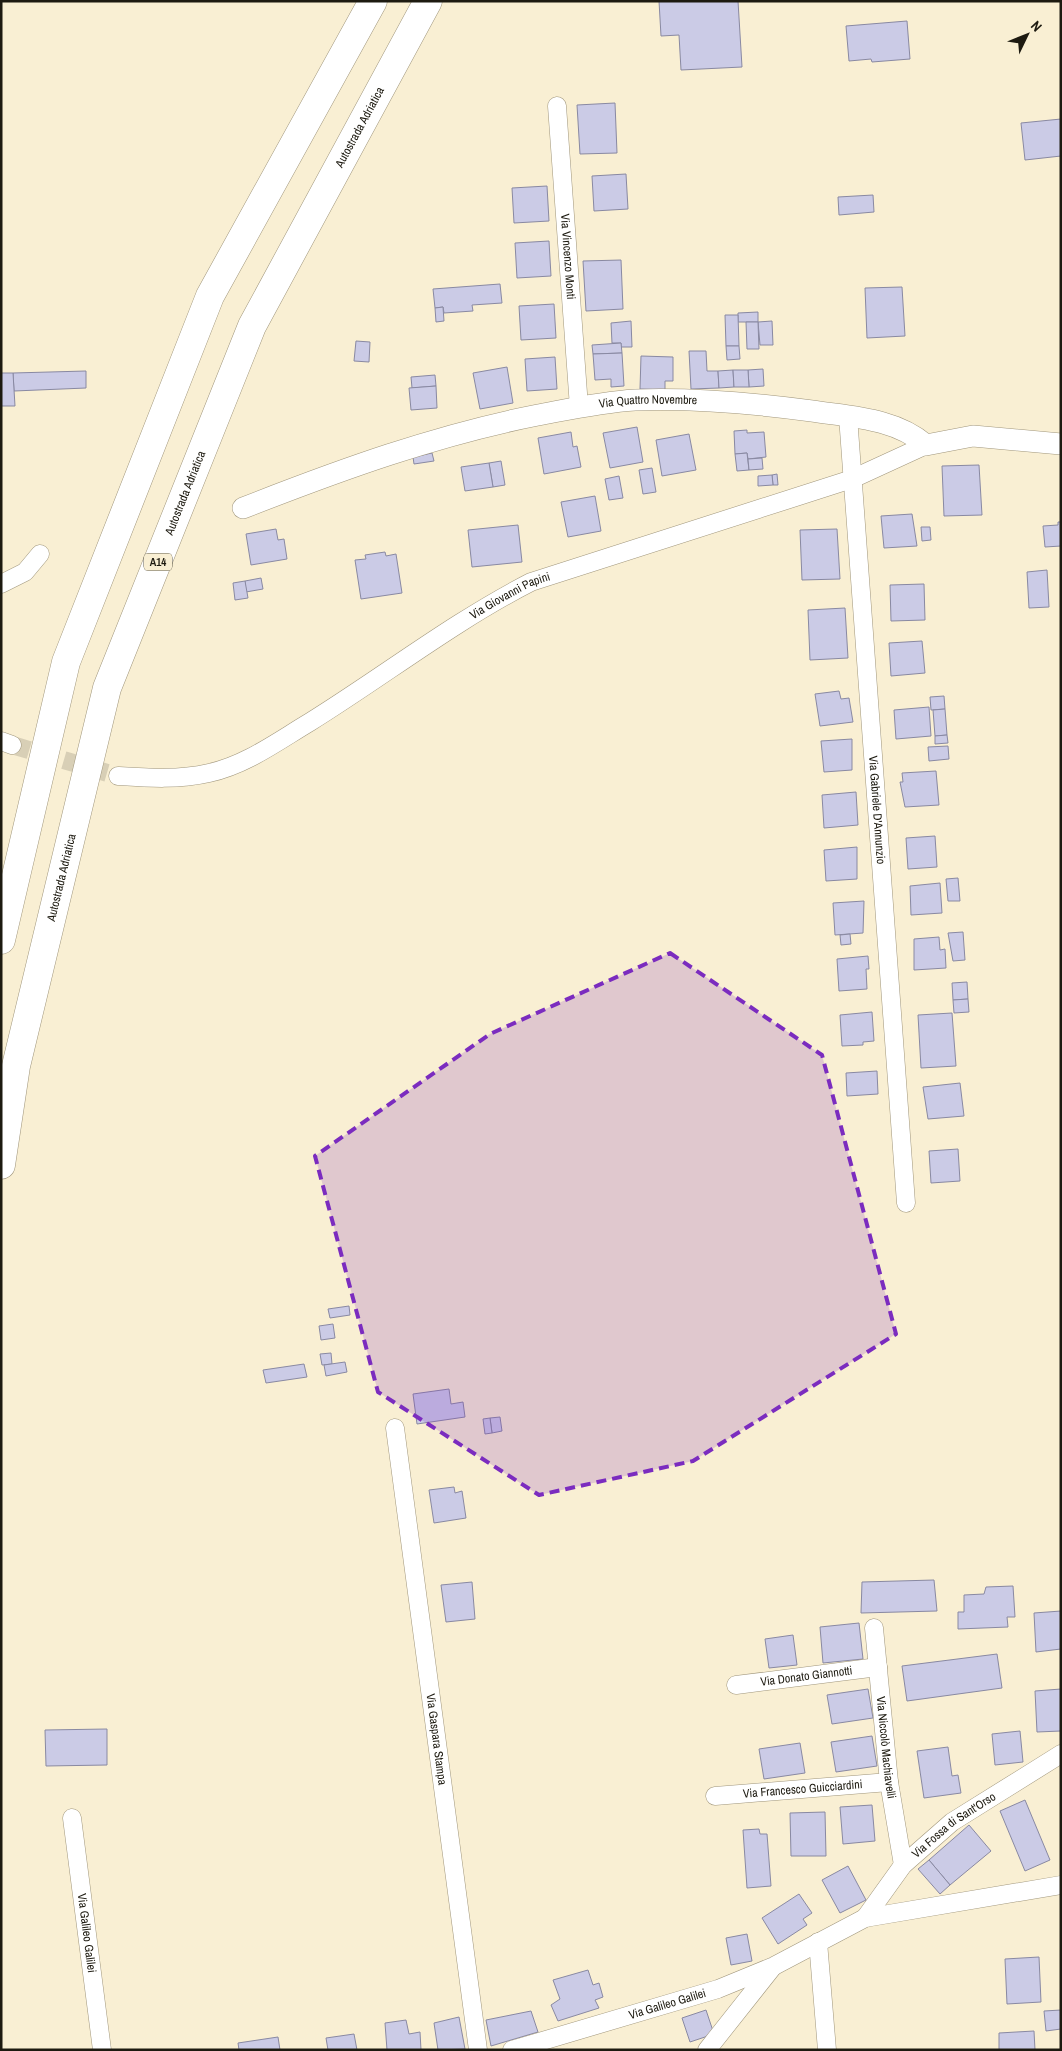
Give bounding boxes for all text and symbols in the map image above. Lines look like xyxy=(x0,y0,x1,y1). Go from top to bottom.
north arrow xyxy=(1002,10,1052,60)
text: N xyxy=(1027,17,1046,35)
street label: Autostrada Adriatica xyxy=(331,84,388,171)
street label: Via Vincenzo Monti xyxy=(557,213,579,300)
street label: Via Quattro Novembre xyxy=(598,392,698,412)
street label: Autostrada Adriatica xyxy=(161,448,209,538)
road number: A14 xyxy=(144,554,172,570)
street label: Via Giovanni Papini xyxy=(467,568,552,623)
street label: Via Gabriele D'Annunzio xyxy=(865,755,889,865)
street label: Autostrada Adriatica xyxy=(43,832,80,924)
street label: Via Donato Giannotti xyxy=(760,1662,853,1690)
street label: Via Gaspara Stampa xyxy=(423,1693,451,1786)
street label: Via Niccolò Machiavelli xyxy=(873,1695,900,1800)
street label: Via Francesco Guicciardini xyxy=(742,1776,863,1802)
street label: Via Fossa di Sant'Orso xyxy=(908,1789,999,1862)
street label: Via Galileo Galilei xyxy=(74,1892,100,1974)
street label: Via Galileo Galilei xyxy=(627,1985,708,2023)

